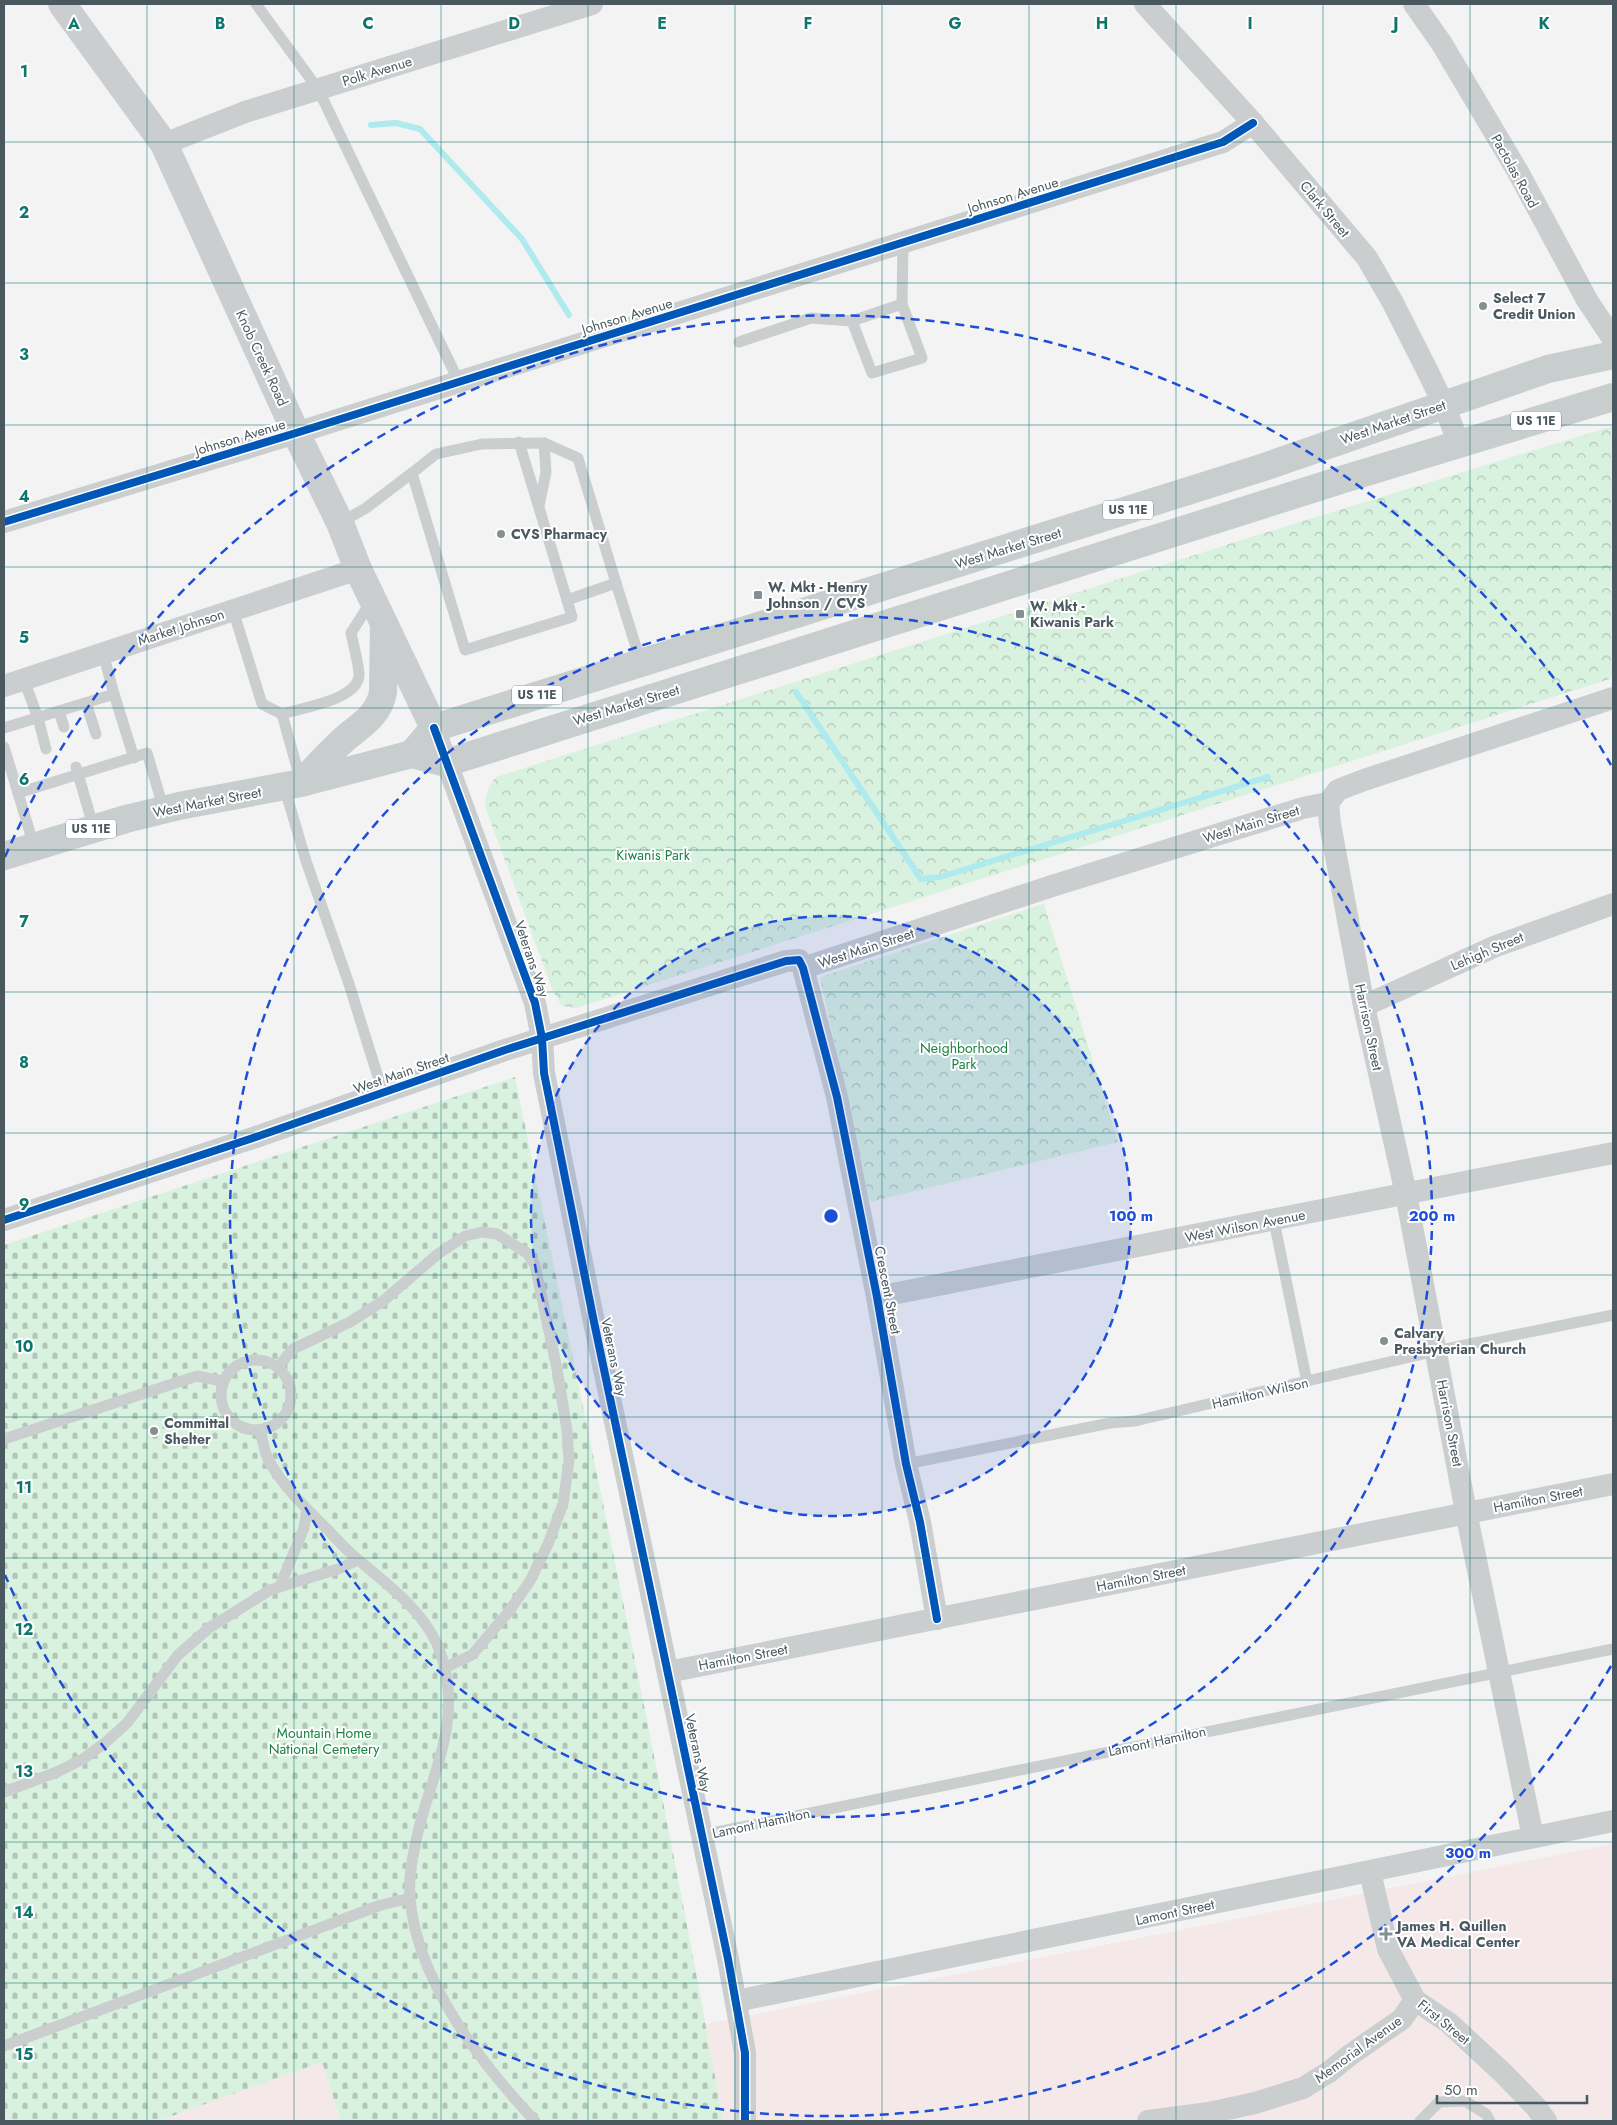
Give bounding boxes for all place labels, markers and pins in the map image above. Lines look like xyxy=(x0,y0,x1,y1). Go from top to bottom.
place label: Select 7 Credit Union xyxy=(1493,288,1576,324)
marker: Select 7 Credit Union xyxy=(1477,300,1489,312)
place label: CVS Pharmacy xyxy=(511,524,608,544)
marker: CVS Pharmacy xyxy=(495,528,507,540)
place label: W. Mkt - Henry Johnson / CVS xyxy=(765,577,868,613)
marker: W. Mkt - Henry Johnson / CVS xyxy=(752,589,764,601)
place label: W. Mkt - Kiwanis Park xyxy=(1030,596,1114,632)
marker: W. Mkt - Kiwanis Park xyxy=(1014,608,1026,620)
centre of rings xyxy=(822,1207,840,1225)
place label: Calvary Presbyterian Church xyxy=(1394,1323,1526,1359)
marker: Calvary Presbyterian Church xyxy=(1378,1335,1390,1347)
place label: Committal Shelter xyxy=(164,1413,229,1449)
marker: Committal Shelter xyxy=(148,1425,160,1437)
place label: James H. Quillen VA Medical Center xyxy=(1394,1916,1520,1952)
marker: James H. Quillen VA Medical Center xyxy=(1379,1927,1393,1941)

